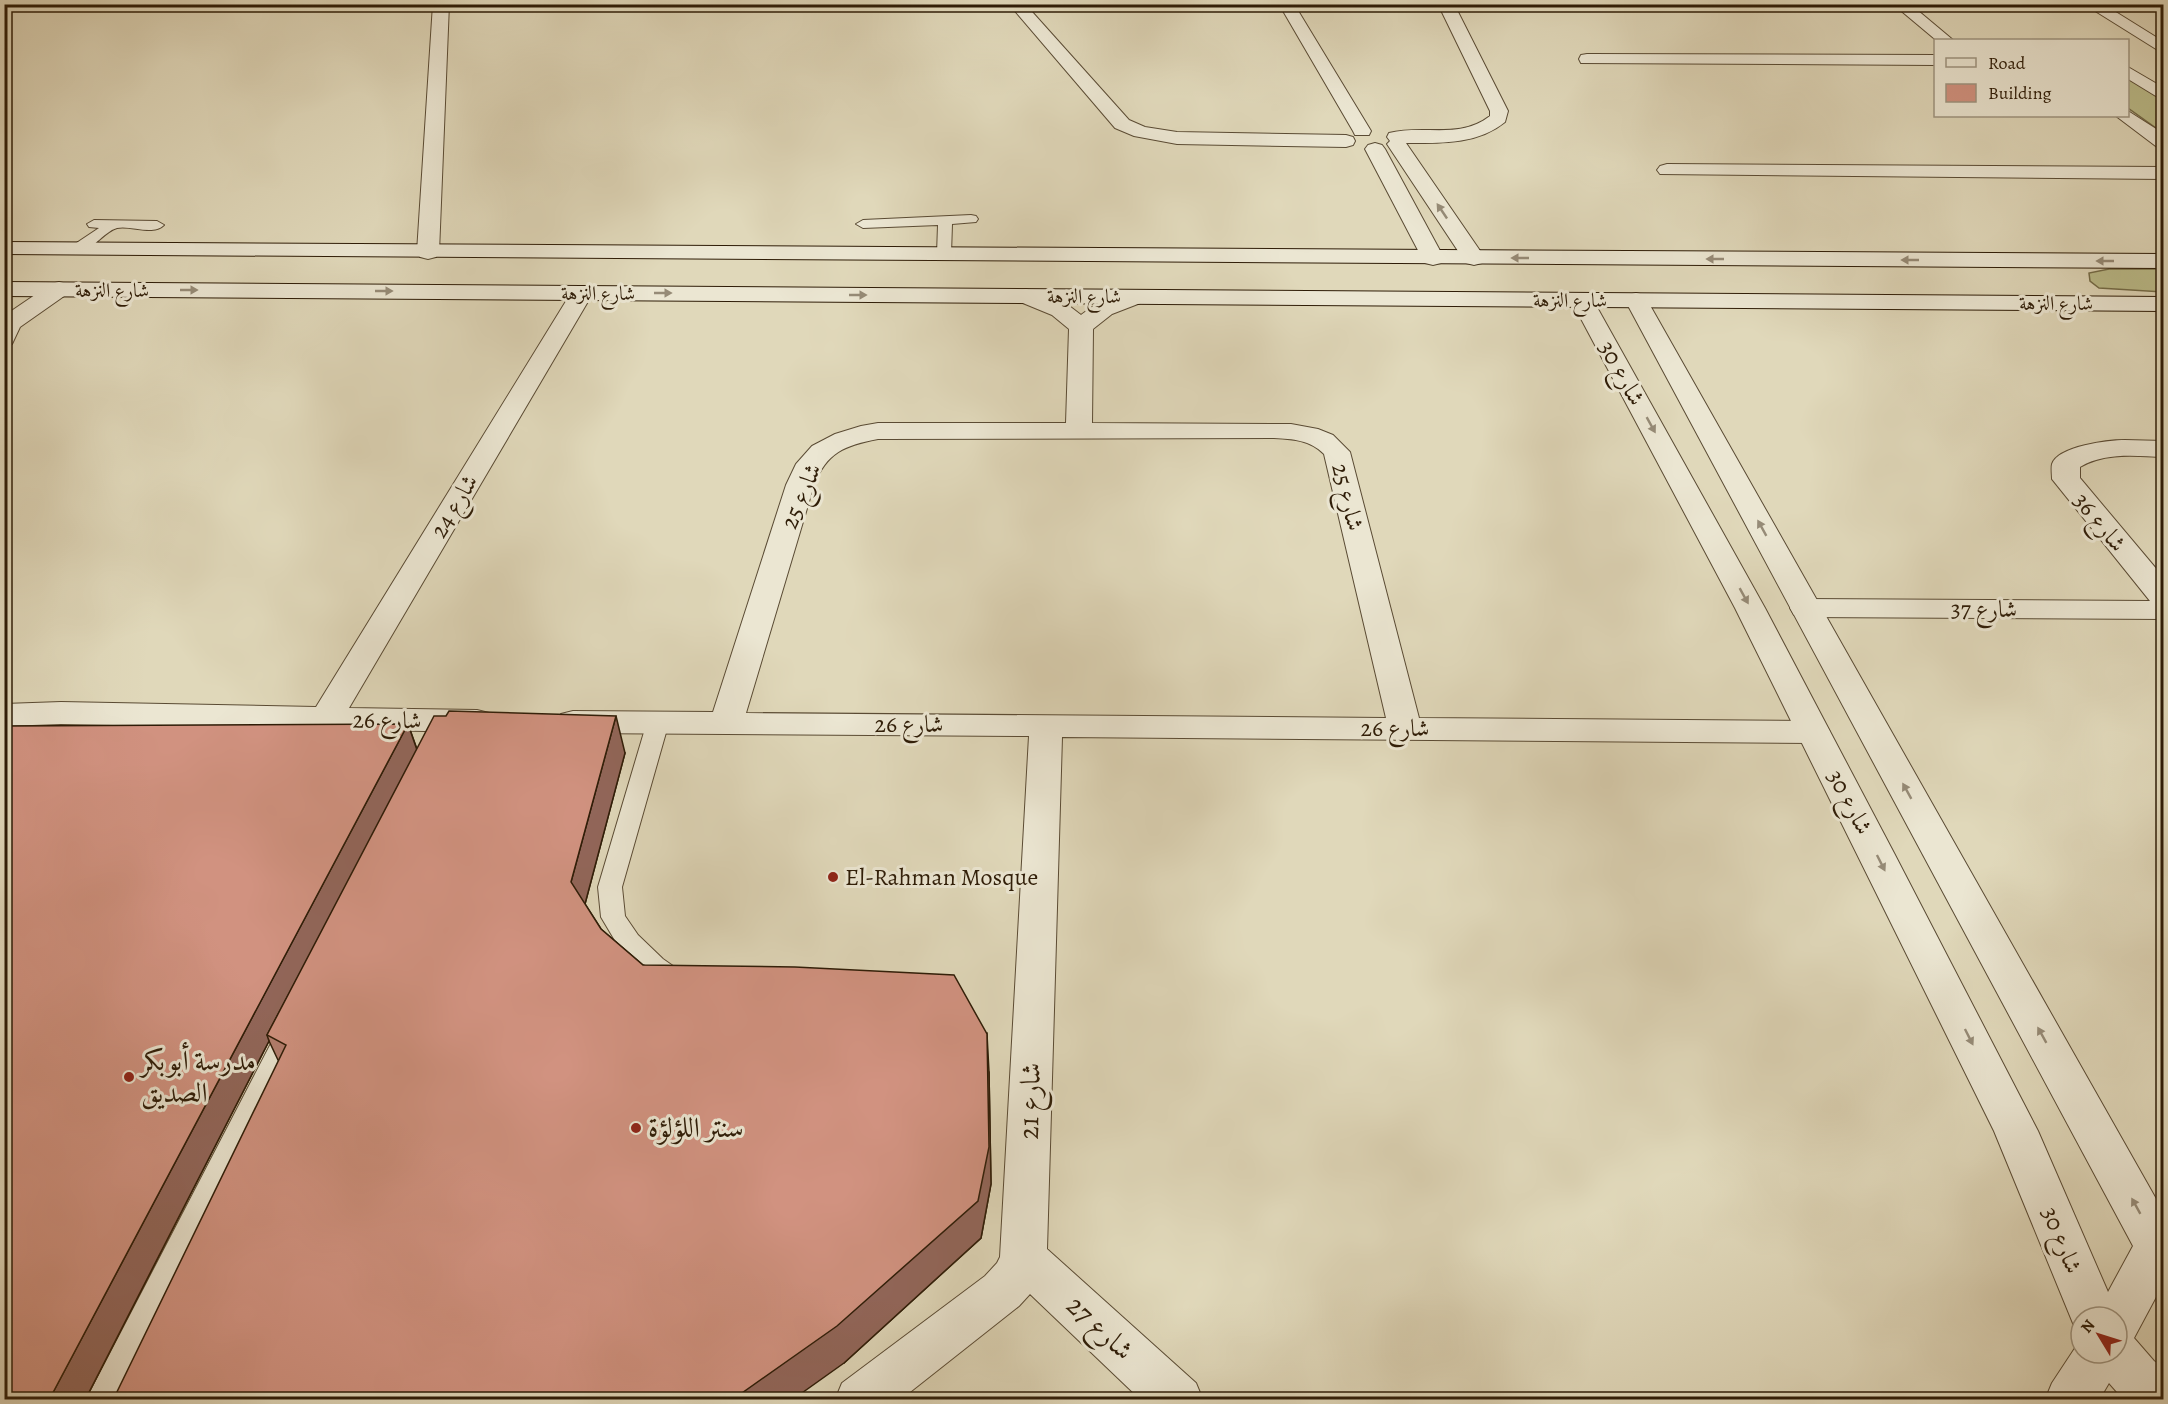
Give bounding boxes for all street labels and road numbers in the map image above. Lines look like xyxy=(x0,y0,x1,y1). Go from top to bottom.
street label: شارع النزهة xyxy=(75,277,149,308)
street label: شارع النزهة xyxy=(561,280,635,311)
street label: شارع النزهة xyxy=(1047,283,1121,314)
street label: شارع النزهة xyxy=(1533,287,1607,318)
street label: شارع النزهة xyxy=(2019,290,2093,321)
street label: شارع 30 xyxy=(1588,335,1653,413)
street label: شارع 25 xyxy=(773,458,833,535)
street label: شارع 25 xyxy=(1320,460,1372,535)
street label: شارع 24 xyxy=(423,468,489,546)
street label: شارع 36 xyxy=(2063,486,2134,561)
street label: شارع 37 xyxy=(1951,593,2017,629)
street label: شارع 26 xyxy=(352,703,422,741)
street label: شارع 26 xyxy=(875,708,943,744)
street label: شارع 26 xyxy=(1361,712,1429,748)
street label: شارع 30 xyxy=(1816,764,1880,842)
street label: شارع 21 xyxy=(1010,1062,1054,1140)
street label: شارع 30 xyxy=(2030,1202,2090,1280)
street label: شارع 27 xyxy=(1055,1287,1142,1372)

